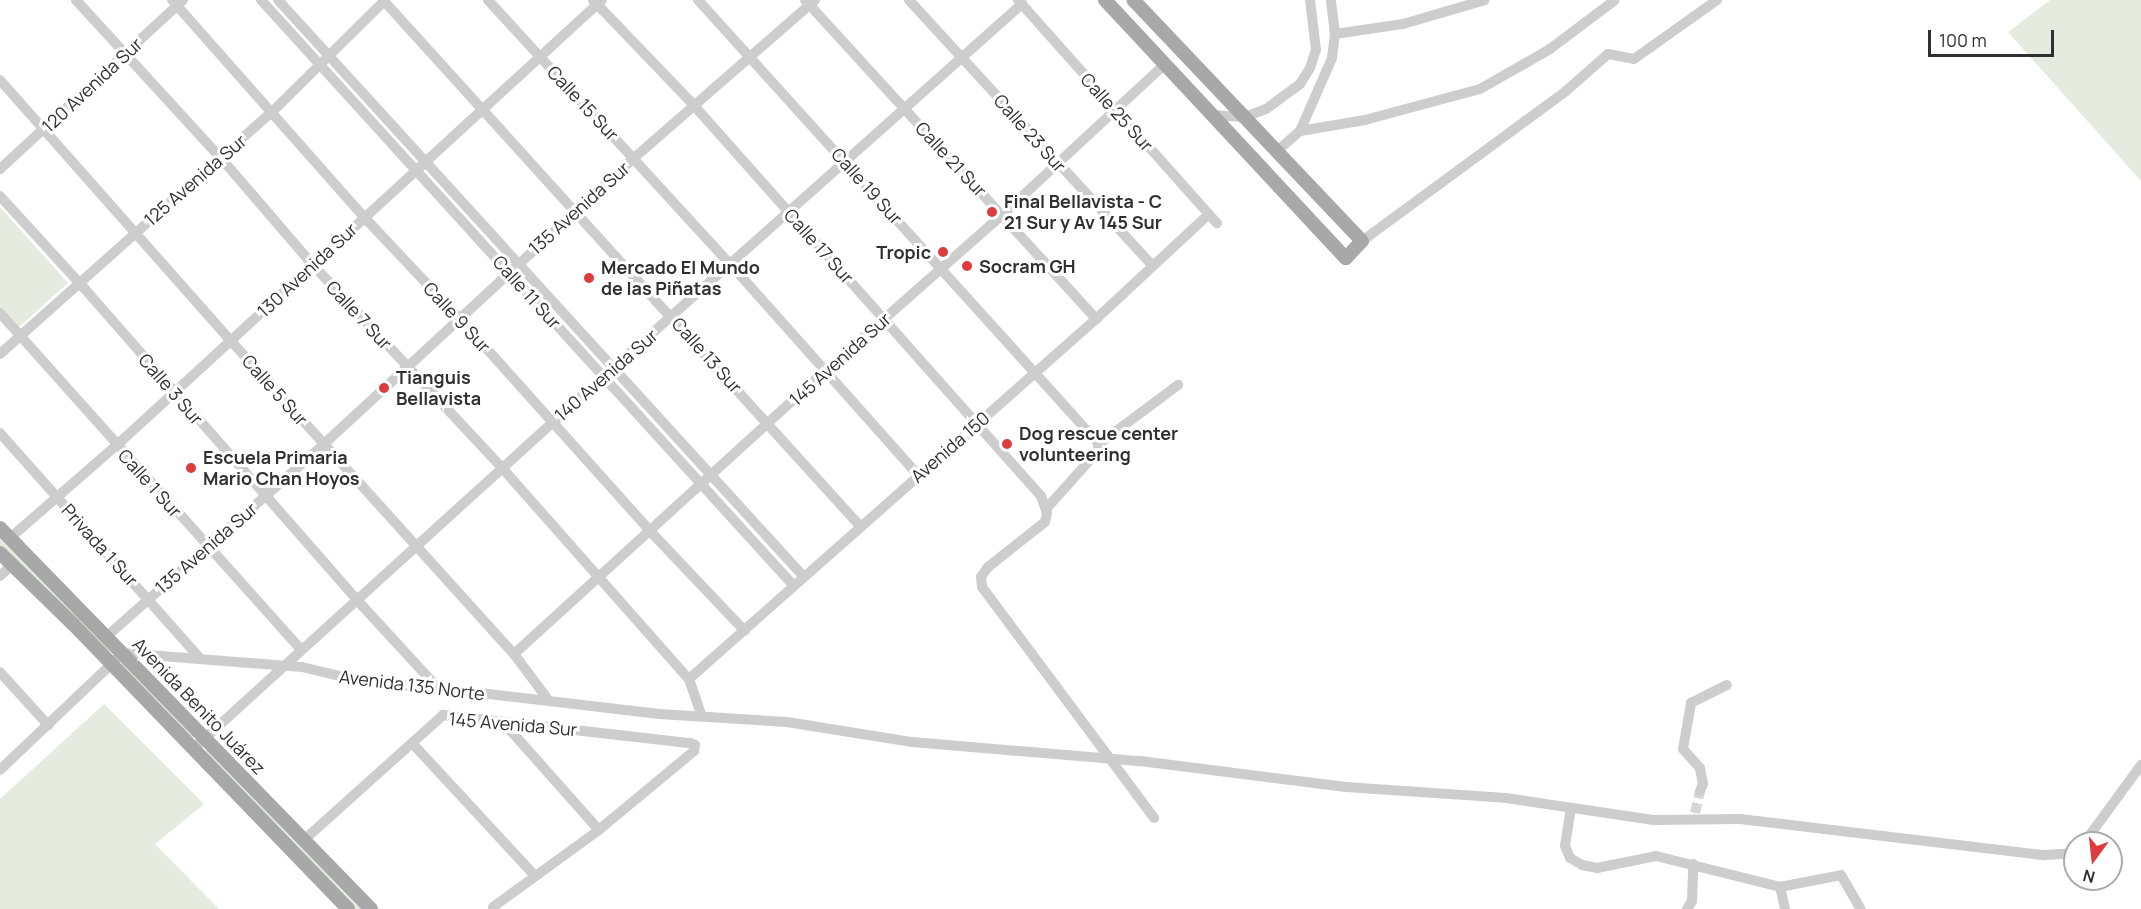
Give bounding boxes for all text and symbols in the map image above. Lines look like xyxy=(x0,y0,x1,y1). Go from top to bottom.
scale bar xyxy=(1931,18,2057,56)
text: 100 m xyxy=(1939,28,1987,52)
street label: 120 Avenida Sur xyxy=(37,33,147,137)
street label: Calle 15 Sur xyxy=(543,61,623,145)
street label: Calle 25 Sur xyxy=(1076,68,1158,156)
street label: Calle 23 Sur xyxy=(989,90,1071,176)
street label: Calle 21 Sur xyxy=(911,117,991,201)
street label: 125 Avenida Sur xyxy=(139,130,251,230)
street label: Calle 19 Sur xyxy=(827,143,907,229)
street label: 135 Avenida Sur xyxy=(524,157,634,259)
place label: Final Bellavista - C 21 Sur y Av 145 Sur xyxy=(1004,191,1162,234)
street label: Calle 17 Sur xyxy=(780,204,858,288)
marker: Final Bellavista - C 21 Sur y Av 145 Sur xyxy=(985,205,999,219)
street label: 130 Avenida Sur xyxy=(253,218,361,322)
place label: Tropic xyxy=(876,241,931,263)
marker: Tropic xyxy=(936,245,950,259)
street label: Calle 11 Sur xyxy=(488,251,566,333)
place label: Socram GH xyxy=(979,255,1076,277)
place label: Mercado El Mundo de las Piñatas xyxy=(601,257,760,300)
marker: Socram GH xyxy=(960,259,974,273)
marker: Mercado El Mundo de las Piñatas xyxy=(582,271,596,285)
street label: Calle 7 Sur xyxy=(322,276,396,354)
street label: Calle 9 Sur xyxy=(419,277,495,357)
street label: 145 Avenida Sur xyxy=(785,308,895,410)
street label: Calle 13 Sur xyxy=(667,313,747,397)
street label: 140 Avenida Sur xyxy=(550,324,662,426)
street label: Calle 3 Sur xyxy=(134,349,208,429)
street label: Calle 5 Sur xyxy=(238,350,312,430)
place label: Tianguis Bellavista xyxy=(396,367,481,410)
marker: Tianguis Bellavista xyxy=(377,381,391,395)
street label: Avenida 150 xyxy=(906,407,994,487)
place label: Dog rescue center volunteering xyxy=(1019,423,1178,466)
marker: Dog rescue center volunteering xyxy=(1000,437,1014,451)
street label: Calle 1 Sur xyxy=(114,444,186,522)
place label: Escuela Primaria Mario Chan Hoyos xyxy=(203,447,360,490)
marker: Escuela Primaria Mario Chan Hoyos xyxy=(184,461,198,475)
street label: 135 Avenida Sur xyxy=(151,498,261,598)
street label: Privada 1 Sur xyxy=(57,499,143,591)
street label: Avenida Benito Juárez xyxy=(128,633,270,779)
street label: Avenida 135 Norte xyxy=(338,665,486,705)
street label: 145 Avenida Sur xyxy=(448,708,578,740)
north arrow xyxy=(2063,831,2123,891)
text: N xyxy=(2080,864,2097,889)

